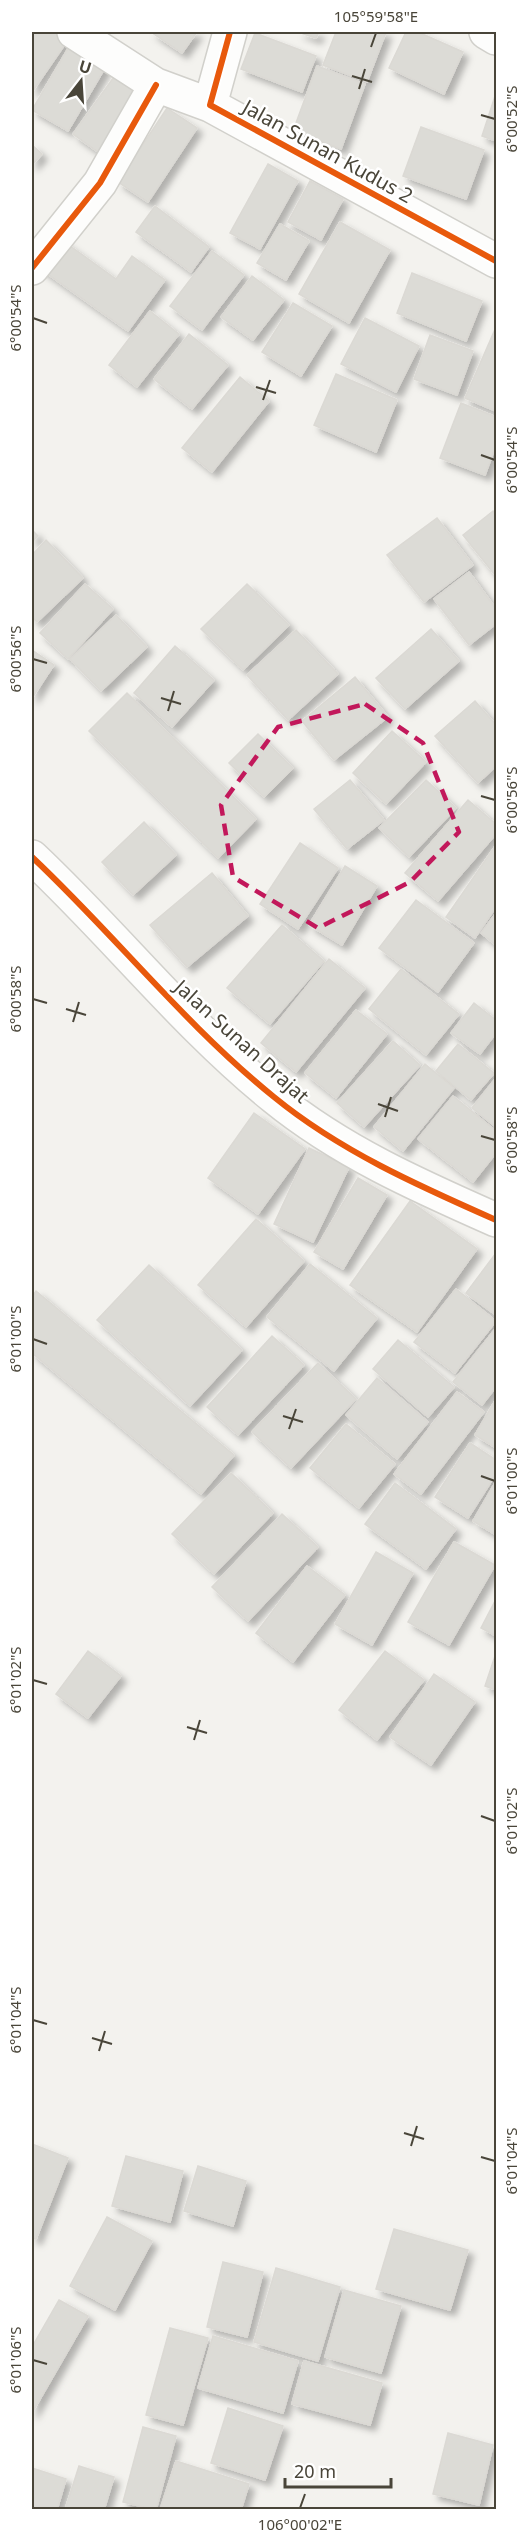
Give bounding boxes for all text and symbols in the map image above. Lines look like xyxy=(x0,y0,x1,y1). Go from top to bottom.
text: 105°59'58"E xyxy=(334,6,418,26)
north arrow xyxy=(51,51,111,111)
text: U xyxy=(76,54,94,79)
text: 6°00'52"S xyxy=(501,85,521,153)
street label: Jalan Sunan Kudus 2 xyxy=(236,92,418,209)
text: 6°00'54"S xyxy=(5,284,25,352)
text: 6°00'54"S xyxy=(501,426,521,494)
text: 6°00'56"S xyxy=(5,625,25,693)
text: 6°00'56"S xyxy=(501,766,521,834)
text: 6°00'58"S xyxy=(5,965,25,1033)
street label: Jalan Sunan Drajat xyxy=(167,972,315,1109)
text: 6°00'58"S xyxy=(501,1106,521,1174)
text: 6°01'00"S xyxy=(5,1305,25,1373)
text: 6°01'00"S xyxy=(501,1447,521,1515)
text: 6°01'02"S xyxy=(5,1646,25,1714)
text: 6°01'02"S xyxy=(501,1787,521,1855)
text: 6°01'04"S xyxy=(5,1986,25,2054)
text: 6°01'04"S xyxy=(501,2127,521,2195)
text: 6°01'06"S xyxy=(5,2326,25,2394)
scale bar xyxy=(285,2451,392,2489)
text: 20 m xyxy=(294,2459,336,2483)
text: 106°00'02"E xyxy=(258,2514,342,2534)

